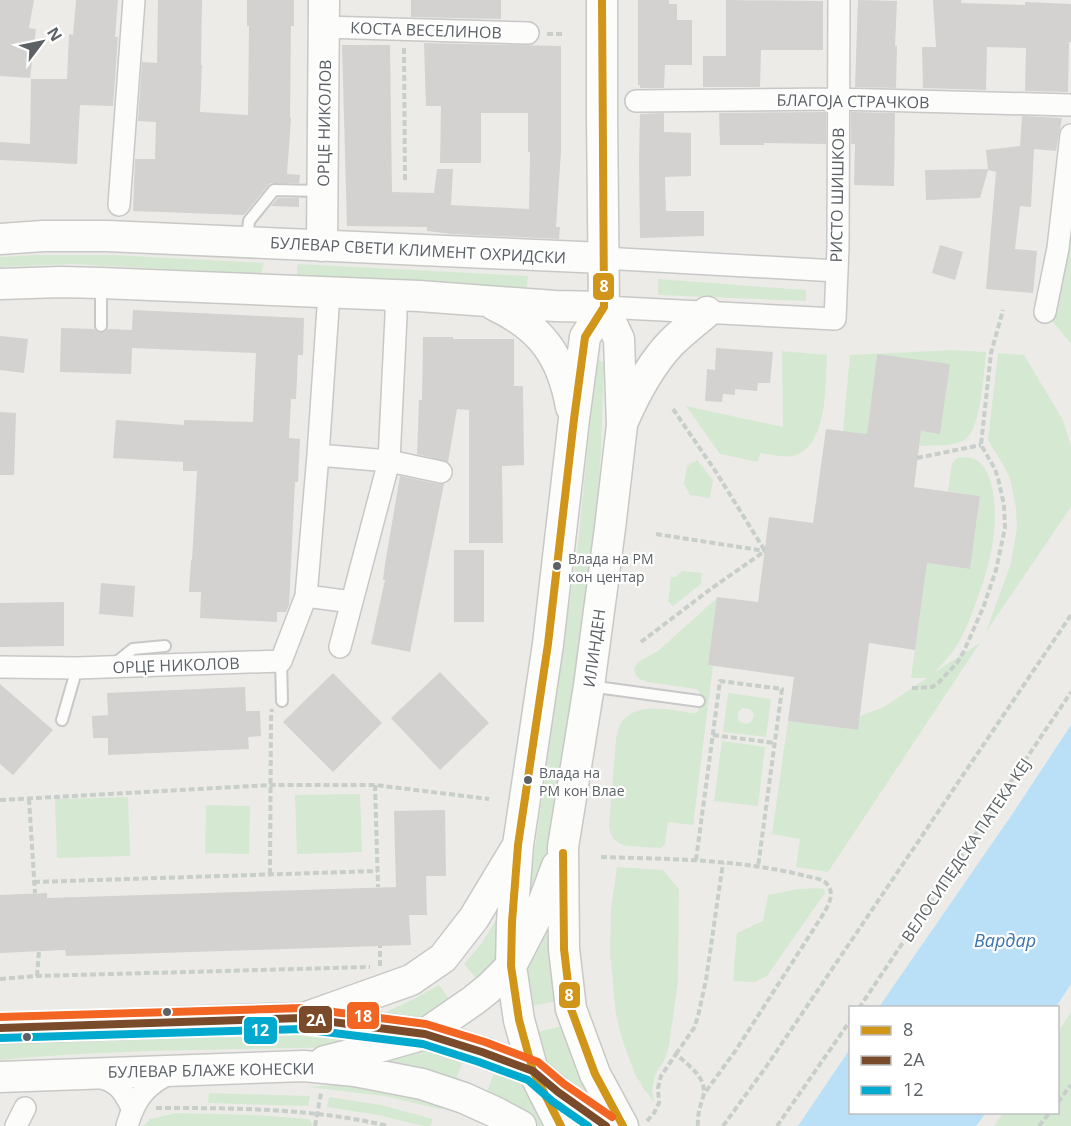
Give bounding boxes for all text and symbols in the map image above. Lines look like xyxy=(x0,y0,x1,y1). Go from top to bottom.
north arrow xyxy=(12,12,72,72)
street label: КОСТА ВЕСЕЛИНОВ xyxy=(350,16,502,44)
text: N xyxy=(42,23,67,45)
street label: ОРЦЕ НИКОЛОВ xyxy=(312,59,336,187)
street label: БЛАГОЈА СТРАЧКОВ xyxy=(776,89,930,113)
street label: РИСТО ШИШКОВ xyxy=(825,127,849,263)
street label: БУЛЕВАР СВЕТИ КЛИМЕНТ ОХРИДСКИ xyxy=(270,231,566,269)
line badge: 8 xyxy=(592,272,615,301)
text: 8 xyxy=(599,275,609,297)
place label: Влада на РМ кон центар xyxy=(568,549,654,586)
marker: Влада на РМ кон центар xyxy=(551,560,563,572)
street label: ИЛИНДЕН xyxy=(578,607,610,689)
street label: ОРЦЕ НИКОЛОВ xyxy=(112,652,240,678)
street label: ВЕЛОСИПЕДСКА ПАТЕКА КЕЈ xyxy=(896,754,1036,946)
place label: Влада на РМ кон Влае xyxy=(539,763,625,800)
marker: Влада на РМ кон Влае xyxy=(522,774,534,786)
water label: Вардар xyxy=(974,928,1036,952)
line badge: 8 xyxy=(558,981,581,1009)
text: 8 xyxy=(564,984,574,1006)
line badge: 18 xyxy=(346,1001,380,1030)
line badge: 2A xyxy=(298,1005,333,1034)
text: 18 xyxy=(354,1005,372,1027)
unlabelled marker xyxy=(161,1006,173,1018)
legend xyxy=(849,1006,1059,1114)
text: 2A xyxy=(306,1009,327,1031)
line badge: 12 xyxy=(243,1016,278,1045)
text: 8 xyxy=(903,1017,913,1041)
text: 12 xyxy=(251,1019,269,1041)
unlabelled marker xyxy=(21,1031,33,1043)
text: 2A xyxy=(903,1047,925,1071)
street label: БУЛЕВАР БЛАЖЕ КОНЕСКИ xyxy=(108,1057,314,1083)
text: 12 xyxy=(903,1077,924,1101)

